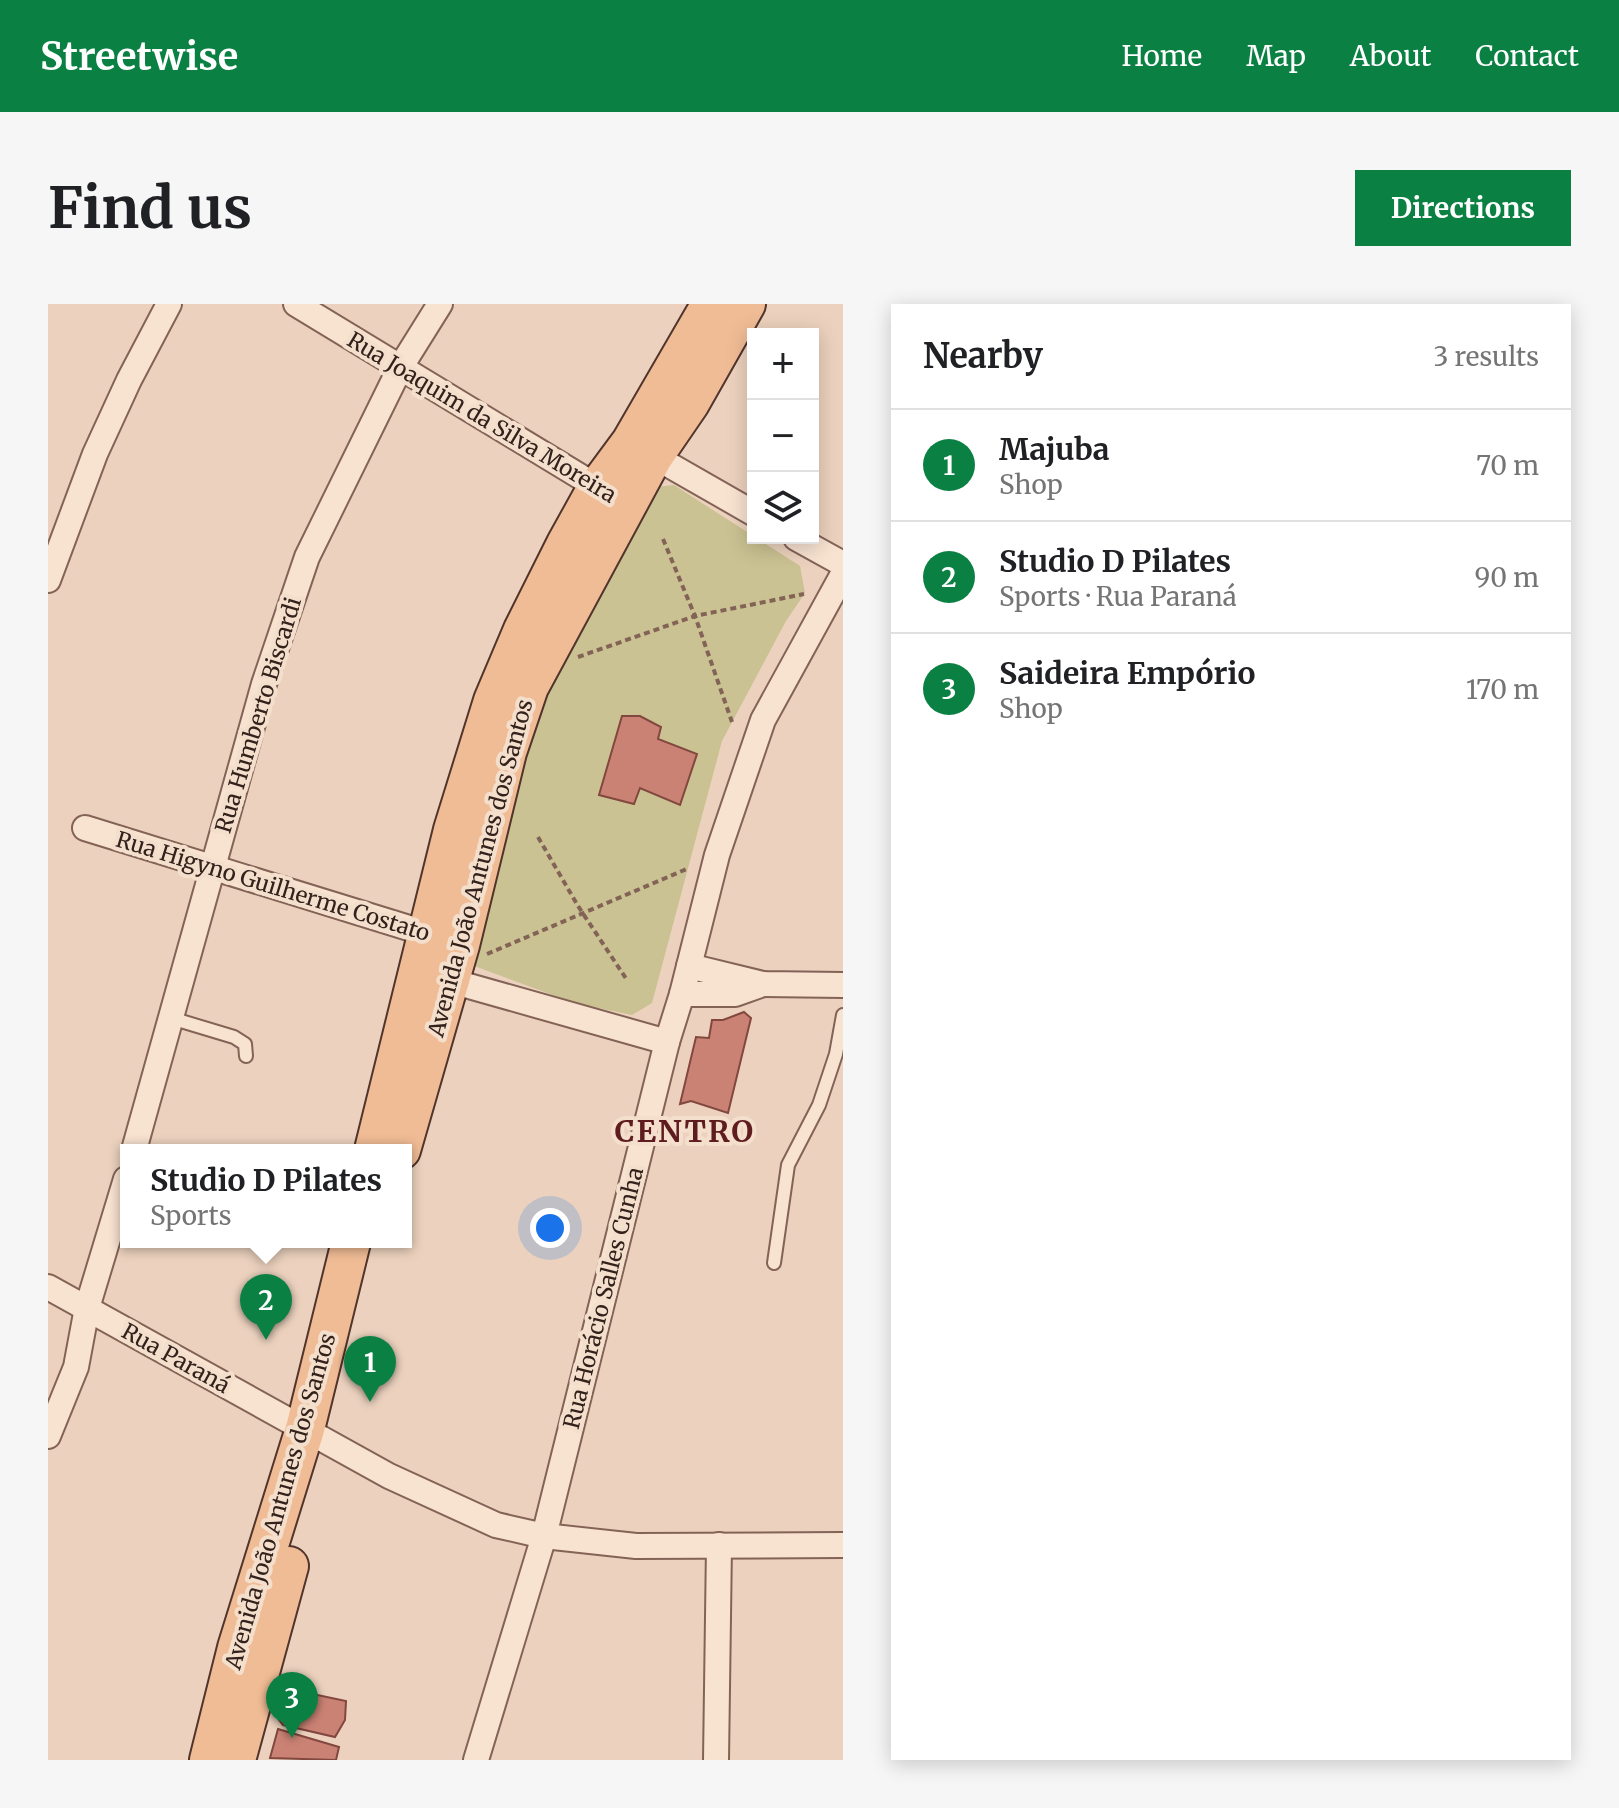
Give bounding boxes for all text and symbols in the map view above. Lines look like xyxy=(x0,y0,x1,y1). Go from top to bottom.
text: Streetwise xyxy=(40,33,238,80)
text: Home xyxy=(1121,38,1202,74)
text: Map xyxy=(1246,38,1306,74)
text: About xyxy=(1350,38,1431,74)
text: Contact xyxy=(1475,38,1579,74)
button: Directions xyxy=(1355,170,1571,246)
text: Find us xyxy=(48,173,252,243)
street label: Rua Joaquim da Silva Moreira xyxy=(342,325,622,509)
map controls xyxy=(747,328,819,544)
button: + xyxy=(747,328,819,400)
text: Nearby xyxy=(923,335,1043,377)
text: 3 results xyxy=(1434,340,1539,373)
button: − xyxy=(747,400,819,472)
text: Majuba xyxy=(999,430,1110,468)
text: 1 xyxy=(943,449,955,482)
text: 70 m xyxy=(1476,449,1539,482)
text: Shop xyxy=(999,468,1063,501)
button: layers xyxy=(747,472,819,544)
text: Studio D Pilates xyxy=(999,542,1231,580)
text: 2 xyxy=(941,561,957,594)
text: 90 m xyxy=(1475,561,1539,594)
text: Sports · Rua Paraná xyxy=(999,580,1237,613)
street label: Rua Humberto Biscardi xyxy=(209,594,307,836)
text: Saideira Empório xyxy=(999,654,1255,692)
text: 3 xyxy=(942,673,956,706)
text: 170 m xyxy=(1466,673,1539,706)
text: Shop xyxy=(999,692,1063,725)
street label: Avenida João Antunes dos Santos xyxy=(421,696,539,1041)
street label: Rua Higyno Guilherme Costato xyxy=(113,825,433,947)
district label: CENTRO xyxy=(615,1112,755,1150)
popup xyxy=(120,1144,412,1248)
text: Studio D Pilates xyxy=(150,1161,382,1199)
street label: Rua Horácio Salles Cunha xyxy=(557,1164,649,1432)
text: Sports xyxy=(150,1199,232,1232)
your location xyxy=(530,1208,570,1248)
pin: 2 xyxy=(240,1274,292,1340)
street label: Rua Paraná xyxy=(117,1317,235,1399)
street label: Avenida João Antunes dos Santos xyxy=(218,1330,341,1673)
pin: 1 xyxy=(344,1336,396,1402)
pin: 3 xyxy=(266,1672,318,1738)

